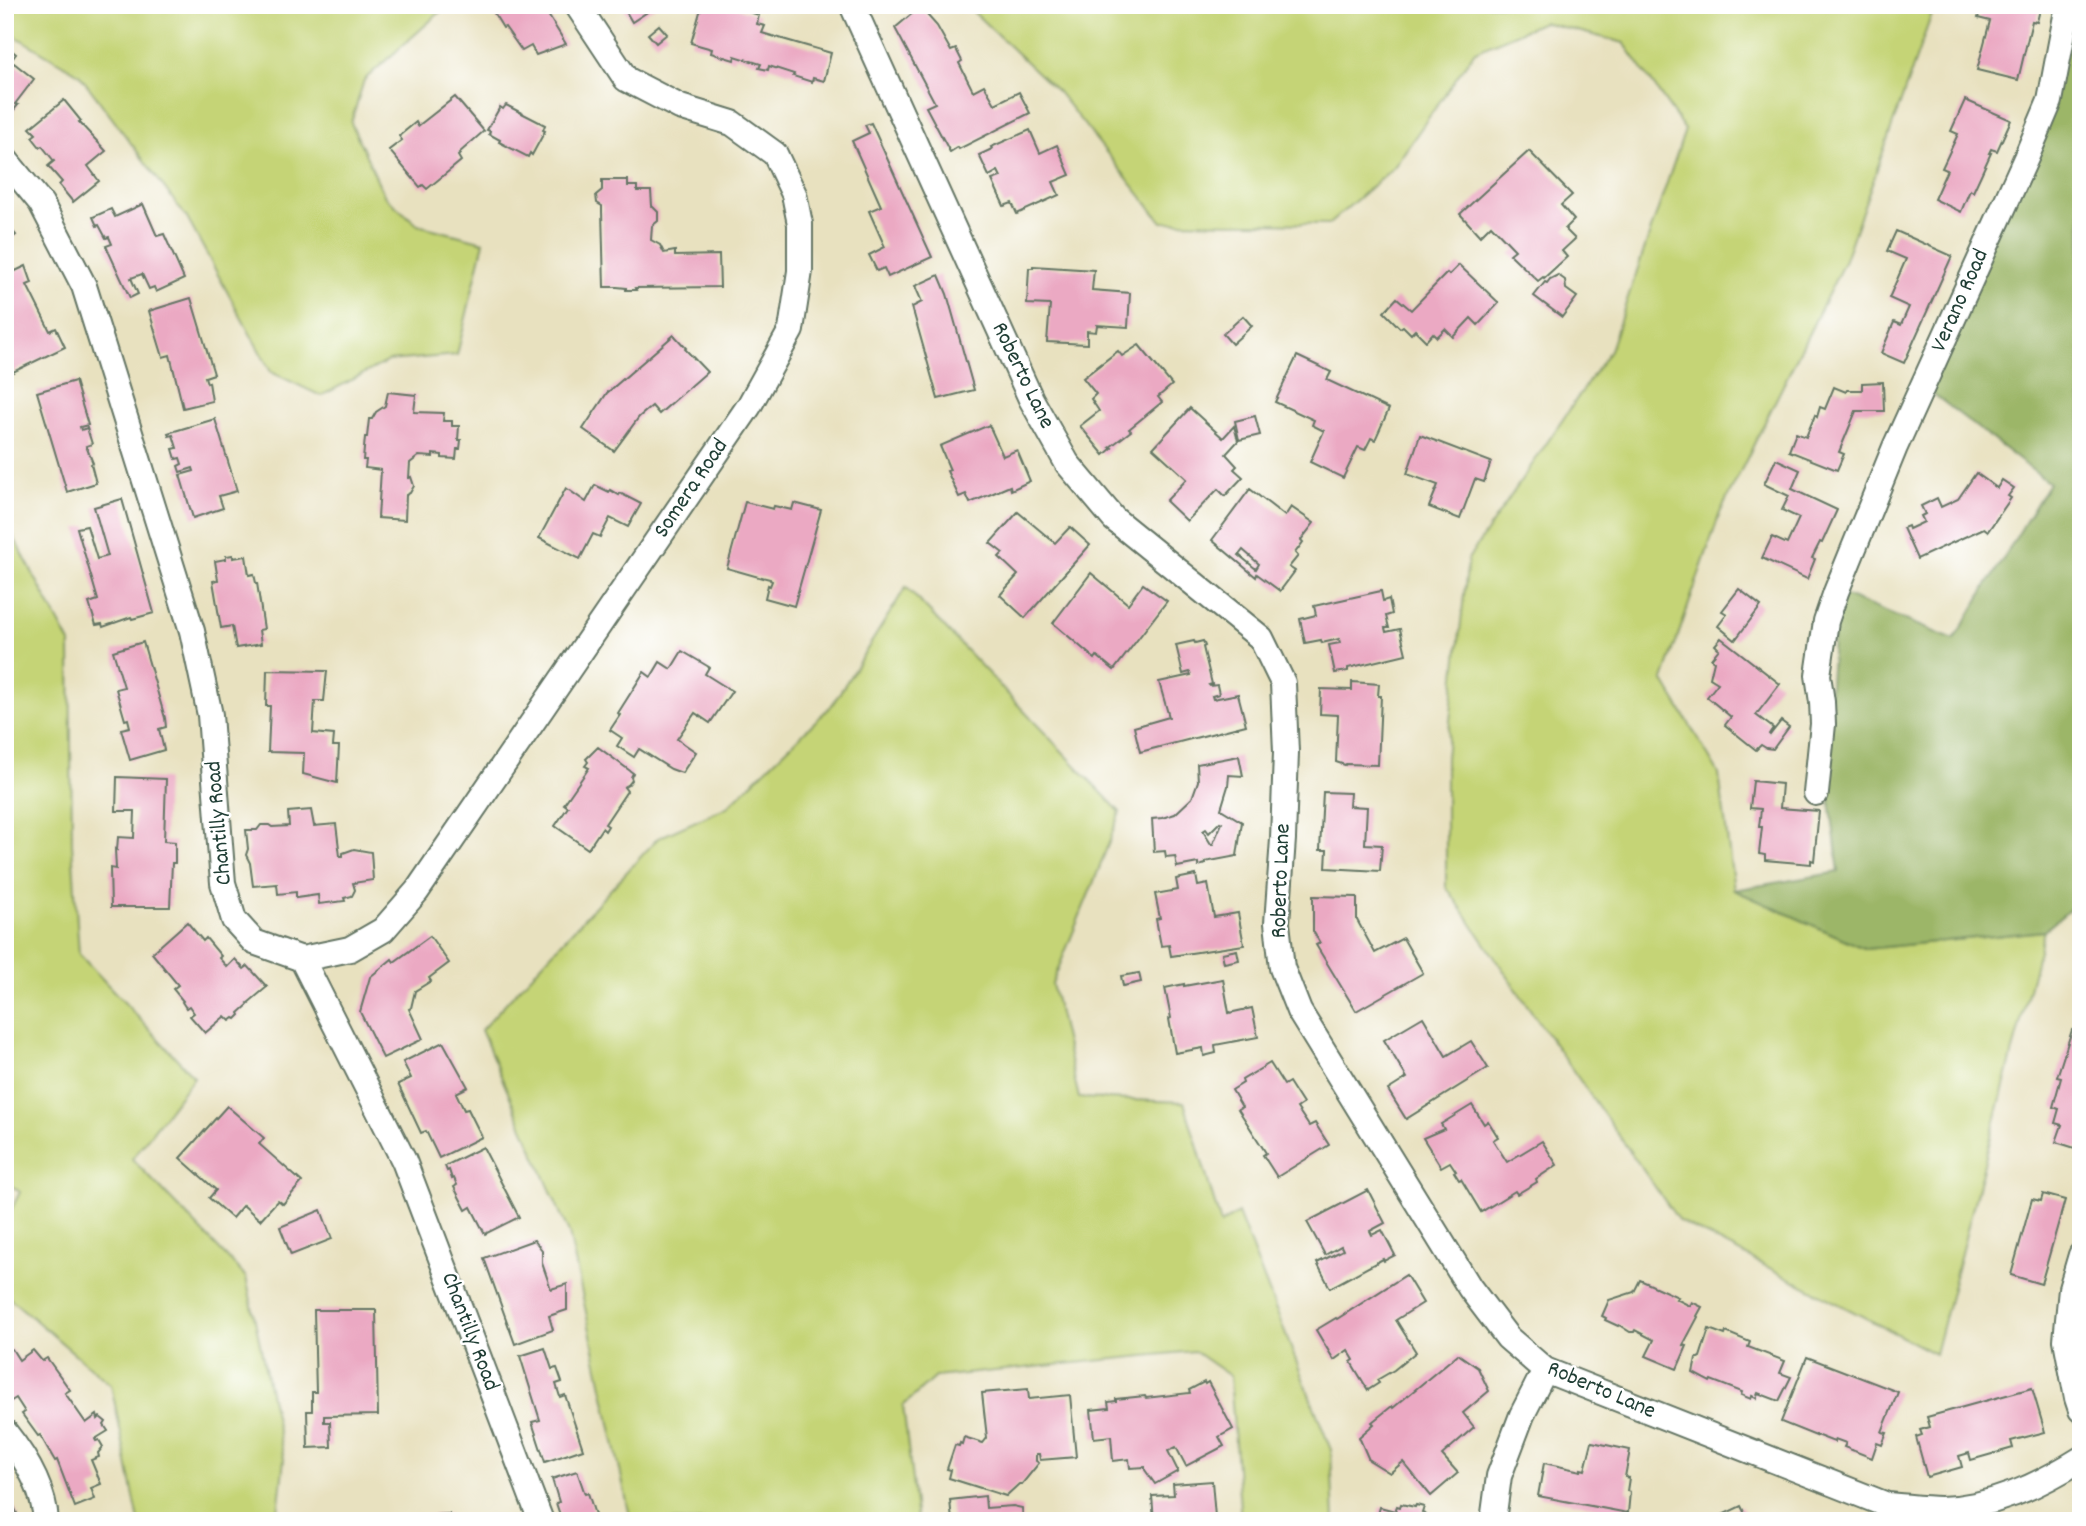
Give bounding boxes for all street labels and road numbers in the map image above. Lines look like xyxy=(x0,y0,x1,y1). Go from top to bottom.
street label: Verano Road xyxy=(1924,244,1998,358)
street label: Roberto Lane xyxy=(982,317,1062,435)
street label: Somera Road xyxy=(646,433,738,545)
street label: Chantilly Road xyxy=(198,760,242,886)
street label: Roberto Lane xyxy=(1264,823,1300,939)
street label: Chantilly Road xyxy=(431,1268,507,1396)
street label: Roberto Lane xyxy=(1542,1353,1660,1429)

